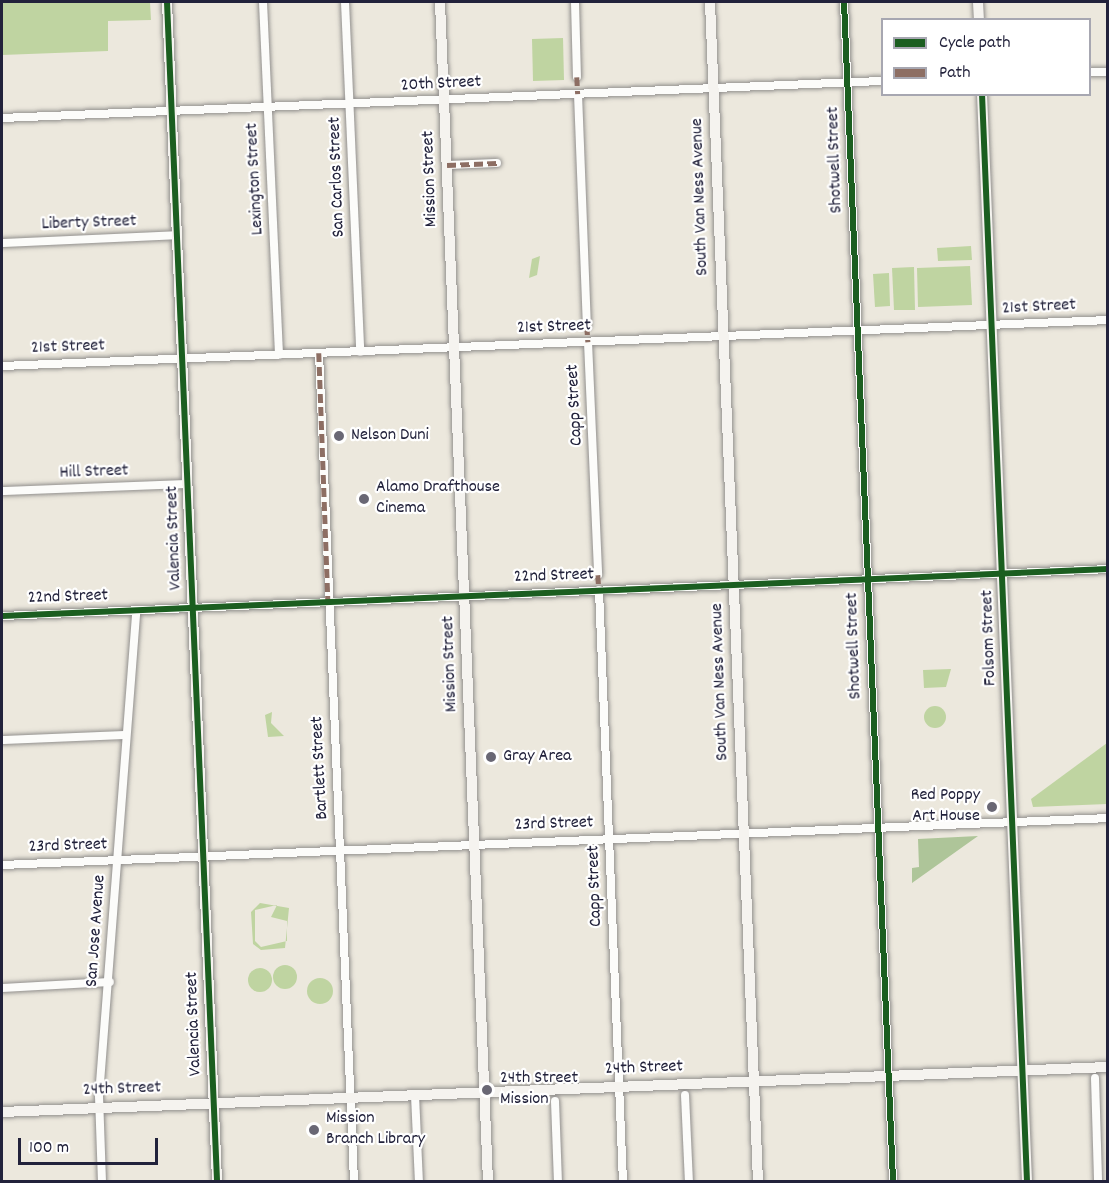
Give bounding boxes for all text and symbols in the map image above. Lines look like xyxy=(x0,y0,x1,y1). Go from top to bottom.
legend xyxy=(881,18,1091,96)
text: Cycle path xyxy=(939,31,1010,56)
text: Path xyxy=(939,61,971,86)
street label: 20th Street xyxy=(400,72,482,98)
street label: Shotwell Street xyxy=(823,106,849,214)
street label: San Carlos Street xyxy=(325,116,351,238)
street label: South Van Ness Avenue xyxy=(687,118,715,276)
street label: Lexington Street xyxy=(242,122,270,236)
street label: Mission Street xyxy=(419,130,443,228)
street label: Liberty Street xyxy=(41,212,137,236)
street label: 21st Street xyxy=(1002,295,1076,321)
street label: 21st Street xyxy=(517,316,591,340)
street label: 21st Street xyxy=(31,336,105,360)
street label: Capp Street xyxy=(563,364,589,446)
place label: Nelson Duni xyxy=(351,425,429,447)
marker: Nelson Duni xyxy=(332,429,346,443)
street label: Hill Street xyxy=(59,461,129,485)
place label: Alamo Drafthouse Cinema xyxy=(376,478,500,520)
street label: Valencia Street xyxy=(162,485,188,591)
marker: Alamo Drafthouse Cinema xyxy=(357,492,371,506)
street label: 22nd Street xyxy=(513,565,595,589)
street label: 22nd Street xyxy=(27,586,109,610)
street label: Folsom Street xyxy=(978,590,1002,686)
street label: Shotwell Street xyxy=(842,592,868,700)
street label: South Van Ness Avenue xyxy=(707,603,735,761)
street label: Mission Street xyxy=(439,615,463,713)
street label: Bartlett Street xyxy=(308,716,334,820)
place label: Gray Area xyxy=(503,746,571,768)
marker: Gray Area xyxy=(484,750,498,764)
place label: Red Poppy Art House xyxy=(911,786,980,828)
marker: Red Poppy Art House xyxy=(985,800,999,814)
street label: 23rd Street xyxy=(514,813,594,837)
street label: 23rd Street xyxy=(28,835,108,859)
street label: Capp Street xyxy=(584,845,608,927)
street label: San Jose Avenue xyxy=(82,874,112,988)
street label: Valencia Street xyxy=(182,971,208,1077)
street label: 24th Street xyxy=(605,1057,683,1081)
place label: 24th Street Mission xyxy=(500,1069,578,1112)
street label: 24th Street xyxy=(83,1078,161,1102)
marker: 24th Street Mission xyxy=(478,1081,496,1099)
place label: Mission Branch Library xyxy=(326,1109,425,1152)
marker: Mission Branch Library xyxy=(307,1123,321,1137)
scale bar xyxy=(21,1126,160,1164)
text: 100 m xyxy=(29,1136,69,1161)

